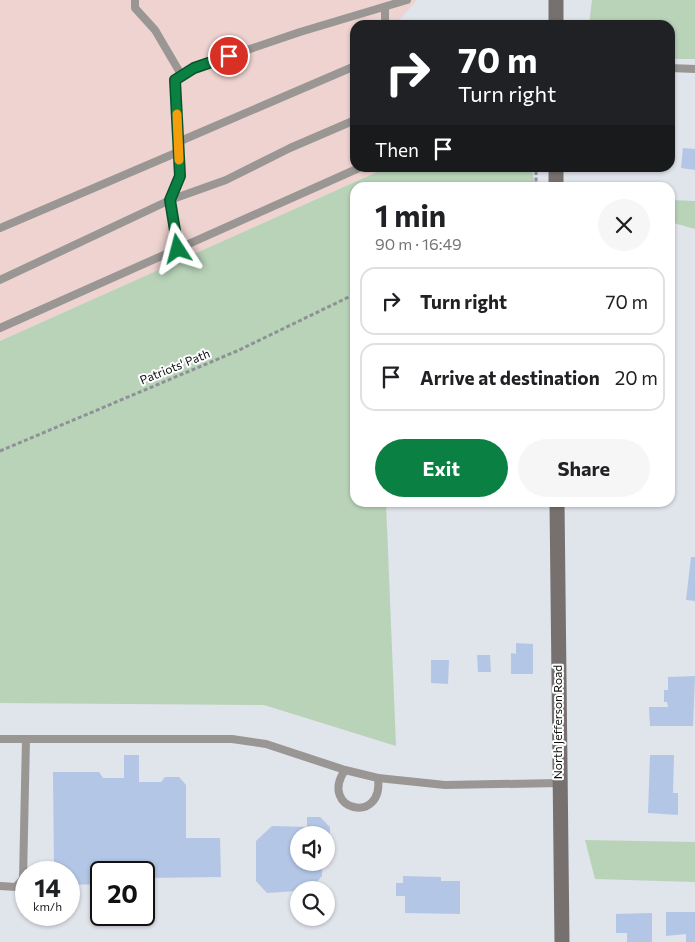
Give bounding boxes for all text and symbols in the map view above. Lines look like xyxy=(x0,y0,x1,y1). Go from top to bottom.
pin xyxy=(208,35,250,77)
text: 70 m xyxy=(458,37,538,80)
icon: right xyxy=(375,40,440,105)
icon: arrive xyxy=(215,42,243,70)
text: Turn right xyxy=(458,80,556,107)
icon: arrive xyxy=(429,135,457,163)
text: Then xyxy=(375,138,419,161)
text: 1 min xyxy=(375,196,446,233)
button: close xyxy=(598,199,650,251)
position arrow xyxy=(151,222,203,274)
text: 90 m · 16:49 xyxy=(375,234,462,253)
icon: right xyxy=(377,287,405,315)
text: Turn right xyxy=(420,290,507,313)
text: 70 m xyxy=(605,290,648,313)
street label: Patriots' Path xyxy=(138,346,212,386)
icon: arrive xyxy=(377,363,405,391)
text: Arrive at destination xyxy=(420,366,600,389)
text: 20 m xyxy=(615,366,658,389)
button: Exit xyxy=(375,439,508,497)
button: Share xyxy=(518,439,650,497)
street label: North Jefferson Road xyxy=(550,665,565,779)
map controls xyxy=(290,826,335,926)
button: sound xyxy=(290,826,335,871)
speed limit sign: 20 xyxy=(90,861,155,926)
text: 14 xyxy=(34,872,61,902)
button: search xyxy=(290,881,335,926)
text: km/h xyxy=(33,899,62,913)

